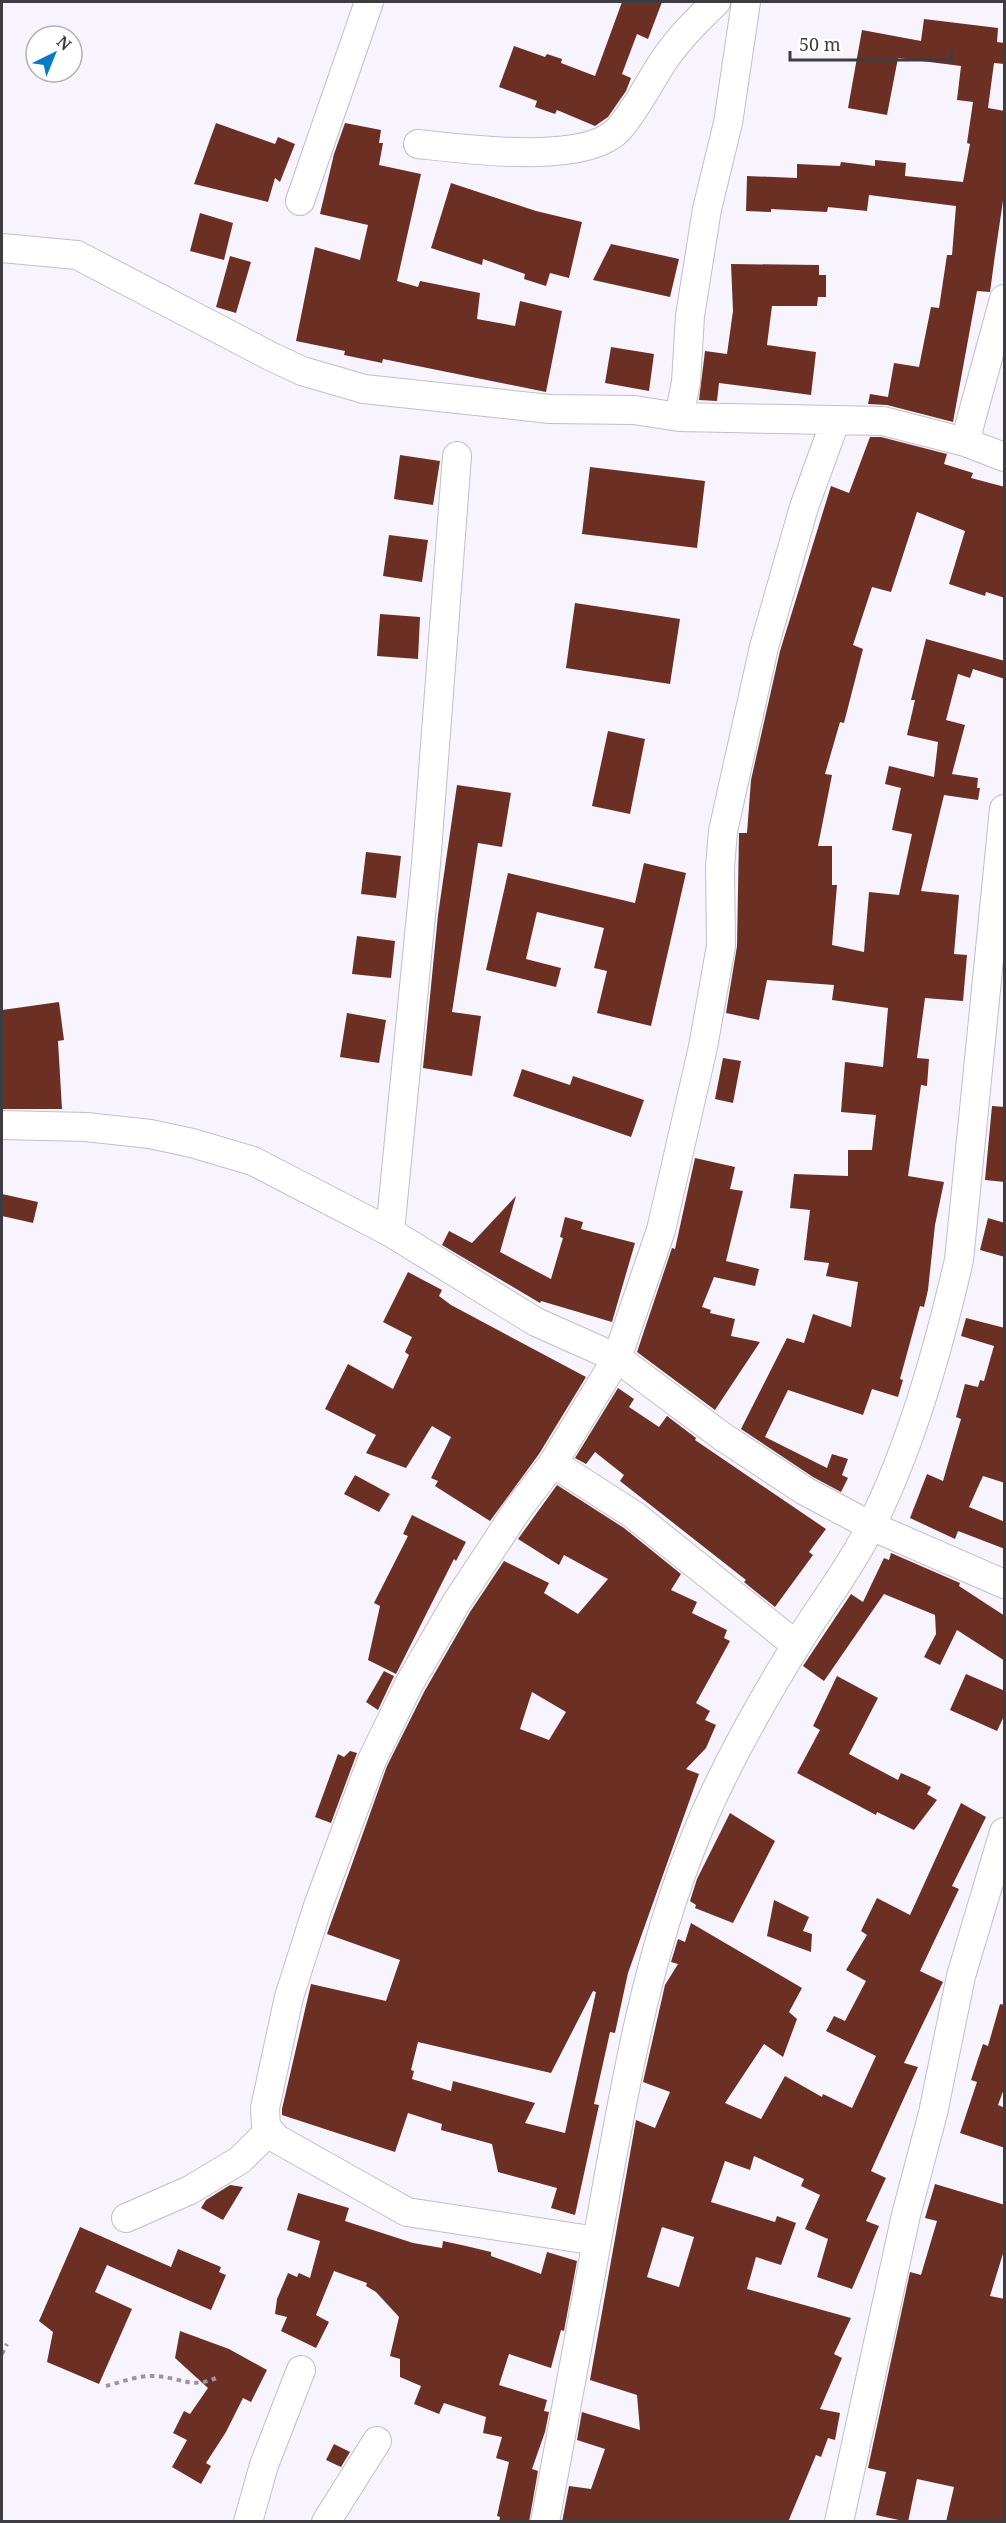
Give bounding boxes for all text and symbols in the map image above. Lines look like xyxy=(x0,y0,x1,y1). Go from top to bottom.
north arrow xyxy=(24,24,84,84)
scale bar xyxy=(790,24,952,62)
text: N xyxy=(52,31,77,56)
text: 50 m xyxy=(799,32,841,56)

